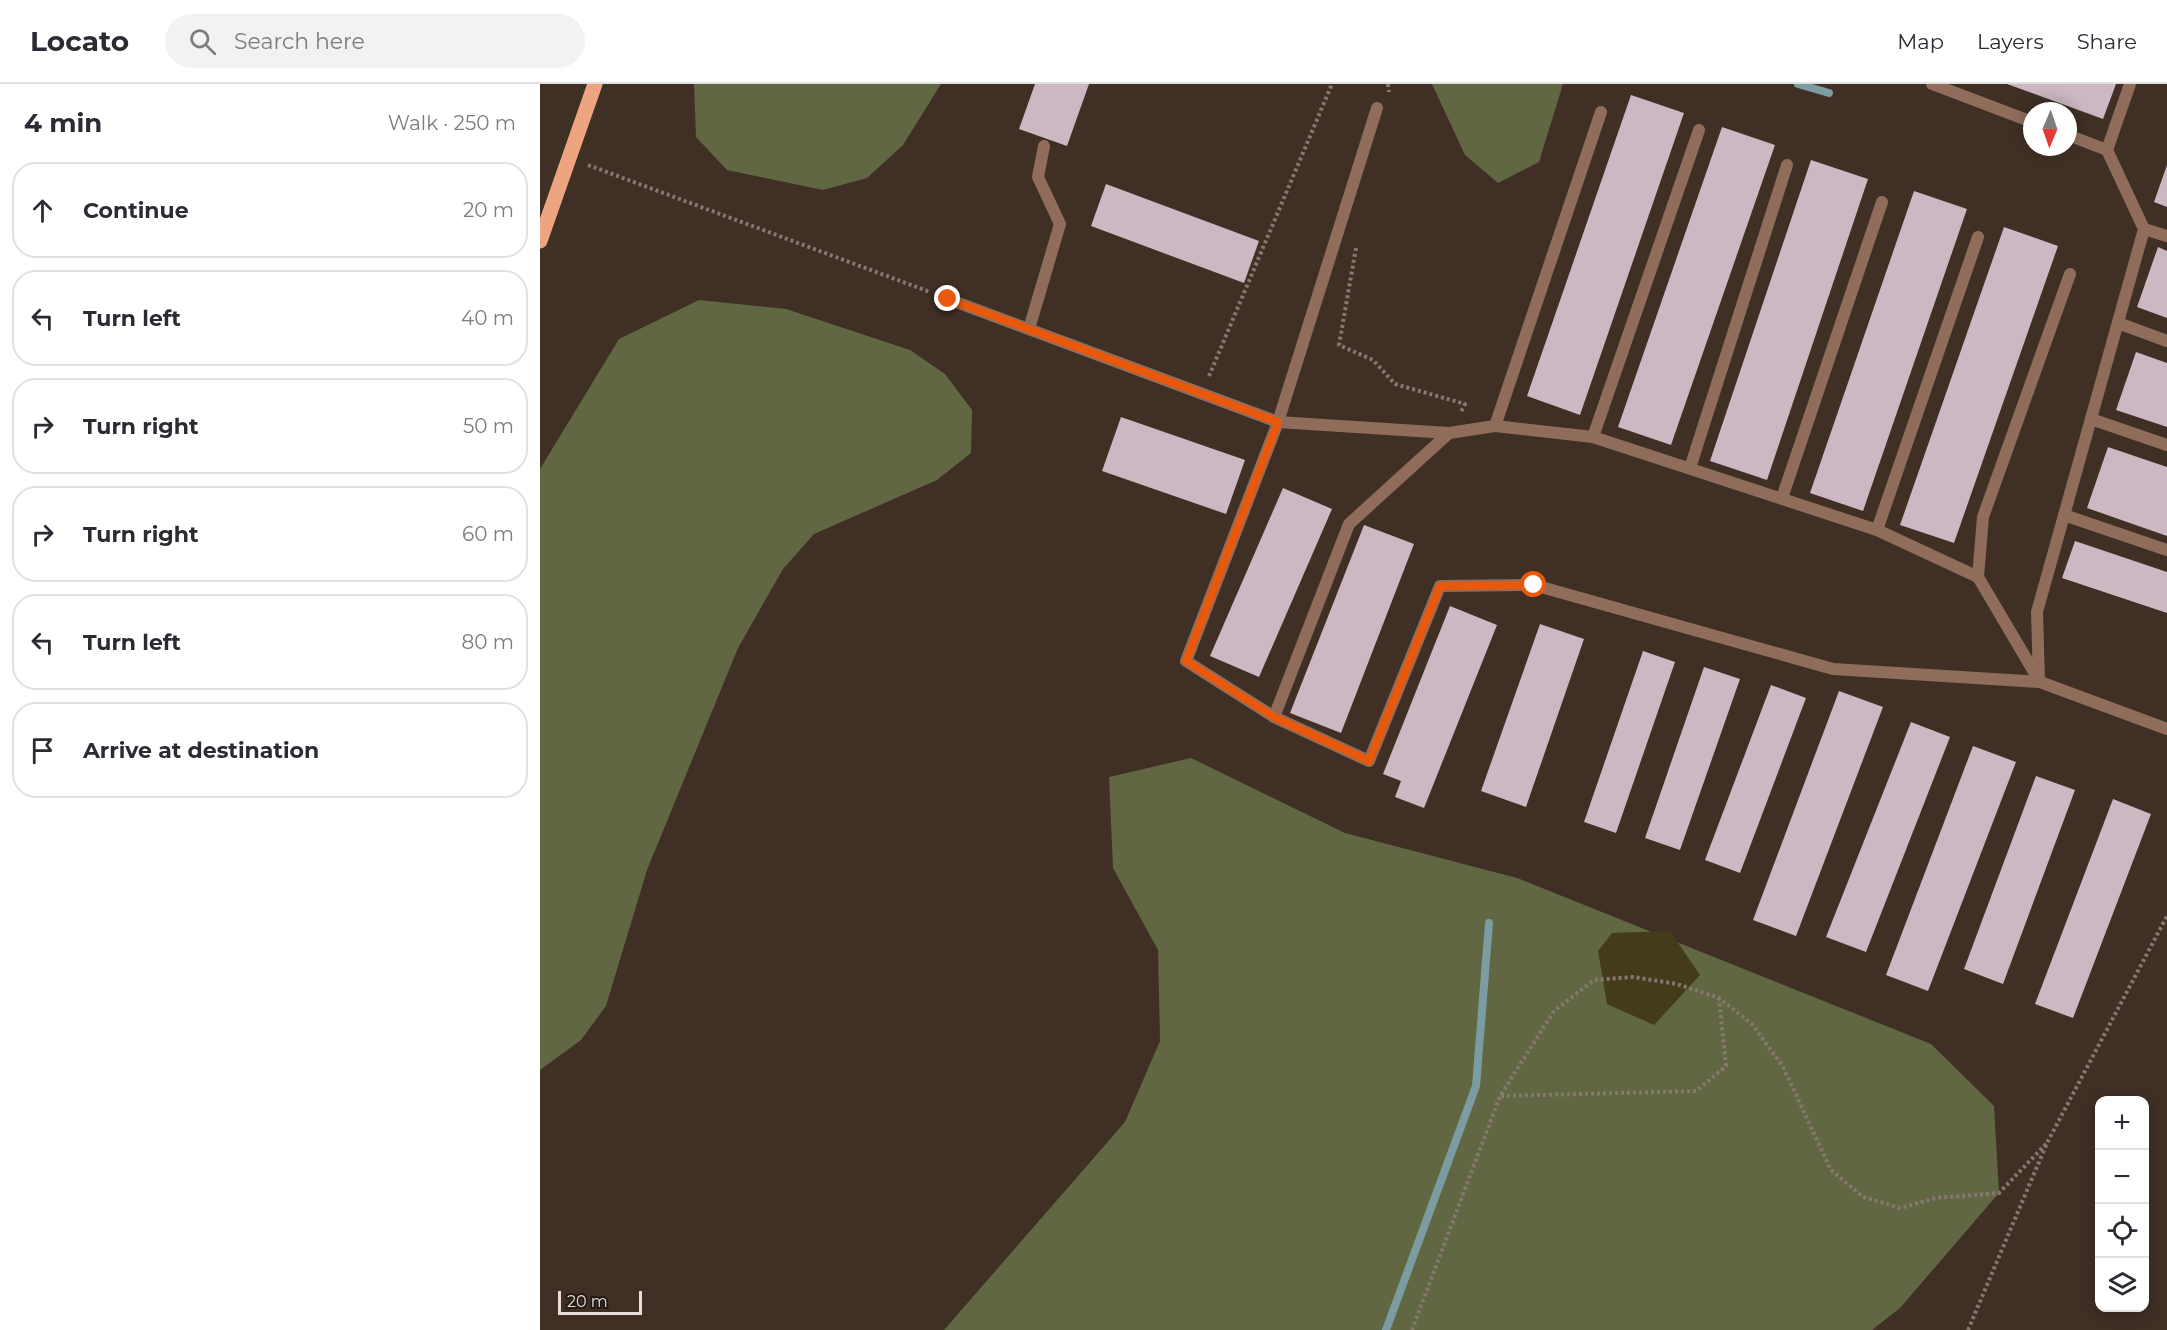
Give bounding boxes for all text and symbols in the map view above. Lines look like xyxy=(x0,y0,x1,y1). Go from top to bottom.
search box xyxy=(165,14,585,68)
text: Locato xyxy=(30,24,129,58)
icon: search xyxy=(186,25,219,58)
text: Search here xyxy=(234,28,365,55)
text: Map xyxy=(1897,29,1944,54)
text: Layers xyxy=(1977,29,2044,54)
text: Share xyxy=(2077,29,2137,54)
north arrow xyxy=(2023,102,2077,156)
text: 4 min xyxy=(24,107,102,139)
text: Walk · 250 m xyxy=(388,111,516,135)
icon: ahead xyxy=(26,194,59,227)
text: Continue xyxy=(83,197,189,224)
text: 20 m xyxy=(463,198,514,222)
route end xyxy=(934,285,960,311)
icon: left xyxy=(26,302,59,335)
text: Turn left xyxy=(83,305,181,332)
text: 40 m xyxy=(461,306,514,330)
icon: right xyxy=(26,410,59,443)
text: Turn right xyxy=(83,413,198,440)
text: 50 m xyxy=(463,414,514,438)
icon: right xyxy=(26,518,59,551)
text: Turn right xyxy=(83,521,198,548)
text: 60 m xyxy=(462,522,514,546)
route start xyxy=(1520,571,1546,597)
icon: left xyxy=(26,626,59,659)
text: Turn left xyxy=(83,629,181,656)
text: 80 m xyxy=(462,630,514,654)
icon: arrive xyxy=(26,734,59,767)
text: Arrive at destination xyxy=(83,737,319,764)
map controls xyxy=(2095,1096,2149,1312)
button: + xyxy=(2095,1096,2149,1150)
button: − xyxy=(2095,1150,2149,1204)
button: locate xyxy=(2095,1204,2149,1258)
button: layers xyxy=(2095,1258,2149,1312)
scale bar xyxy=(558,1288,642,1316)
text: 20 m xyxy=(567,1292,608,1311)

